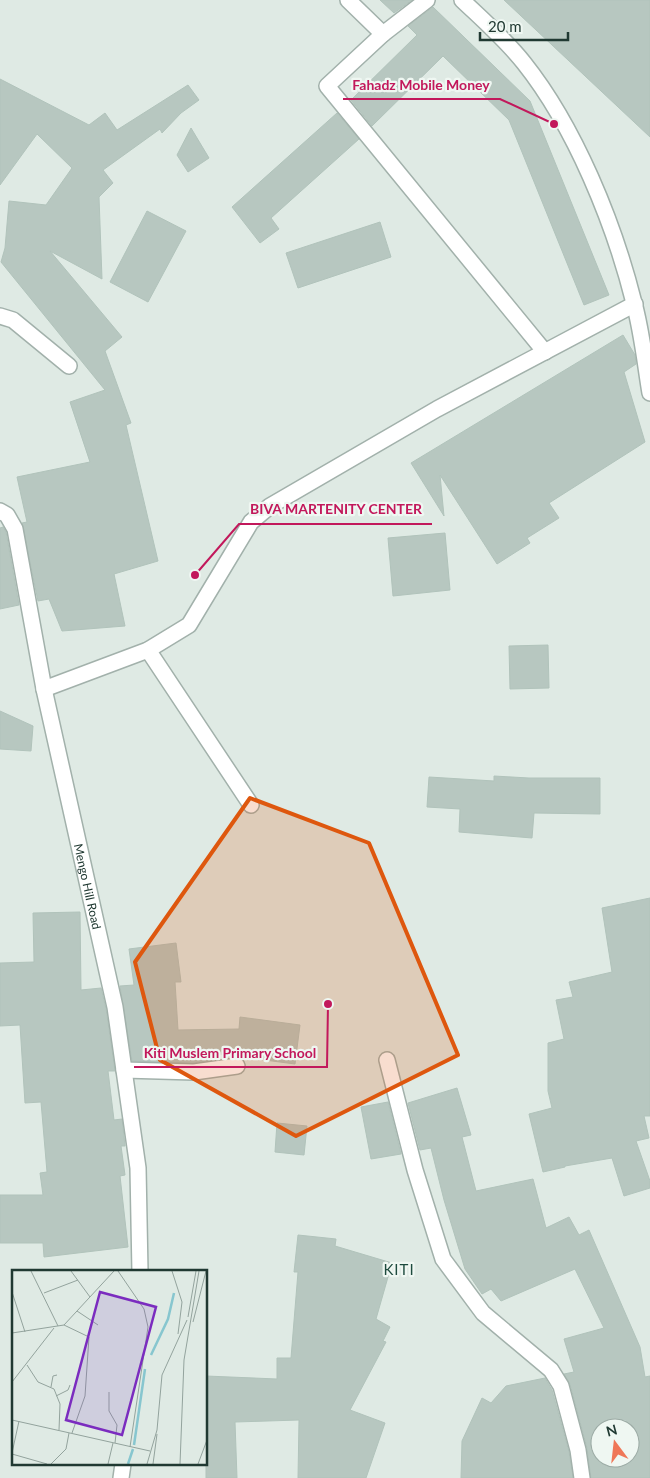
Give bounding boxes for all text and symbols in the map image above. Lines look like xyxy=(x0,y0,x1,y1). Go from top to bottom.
scale bar xyxy=(480,10,568,42)
text: 20 m xyxy=(488,17,522,35)
callout: Fahadz Mobile Money xyxy=(343,70,500,99)
text: Fahadz Mobile Money xyxy=(352,76,490,93)
callout: BIVA MARTENITY CENTER xyxy=(239,495,432,524)
text: BIVA MARTENITY CENTER xyxy=(250,500,423,517)
street label: Mengo Hill Road xyxy=(71,842,105,931)
callout: Kiti Muslem Primary School xyxy=(134,1038,327,1067)
text: Kiti Muslem Primary School xyxy=(144,1044,316,1061)
district label: KITI xyxy=(383,1260,415,1278)
inset map xyxy=(12,1270,208,1466)
north arrow xyxy=(590,1418,640,1468)
text: N xyxy=(604,1420,619,1440)

